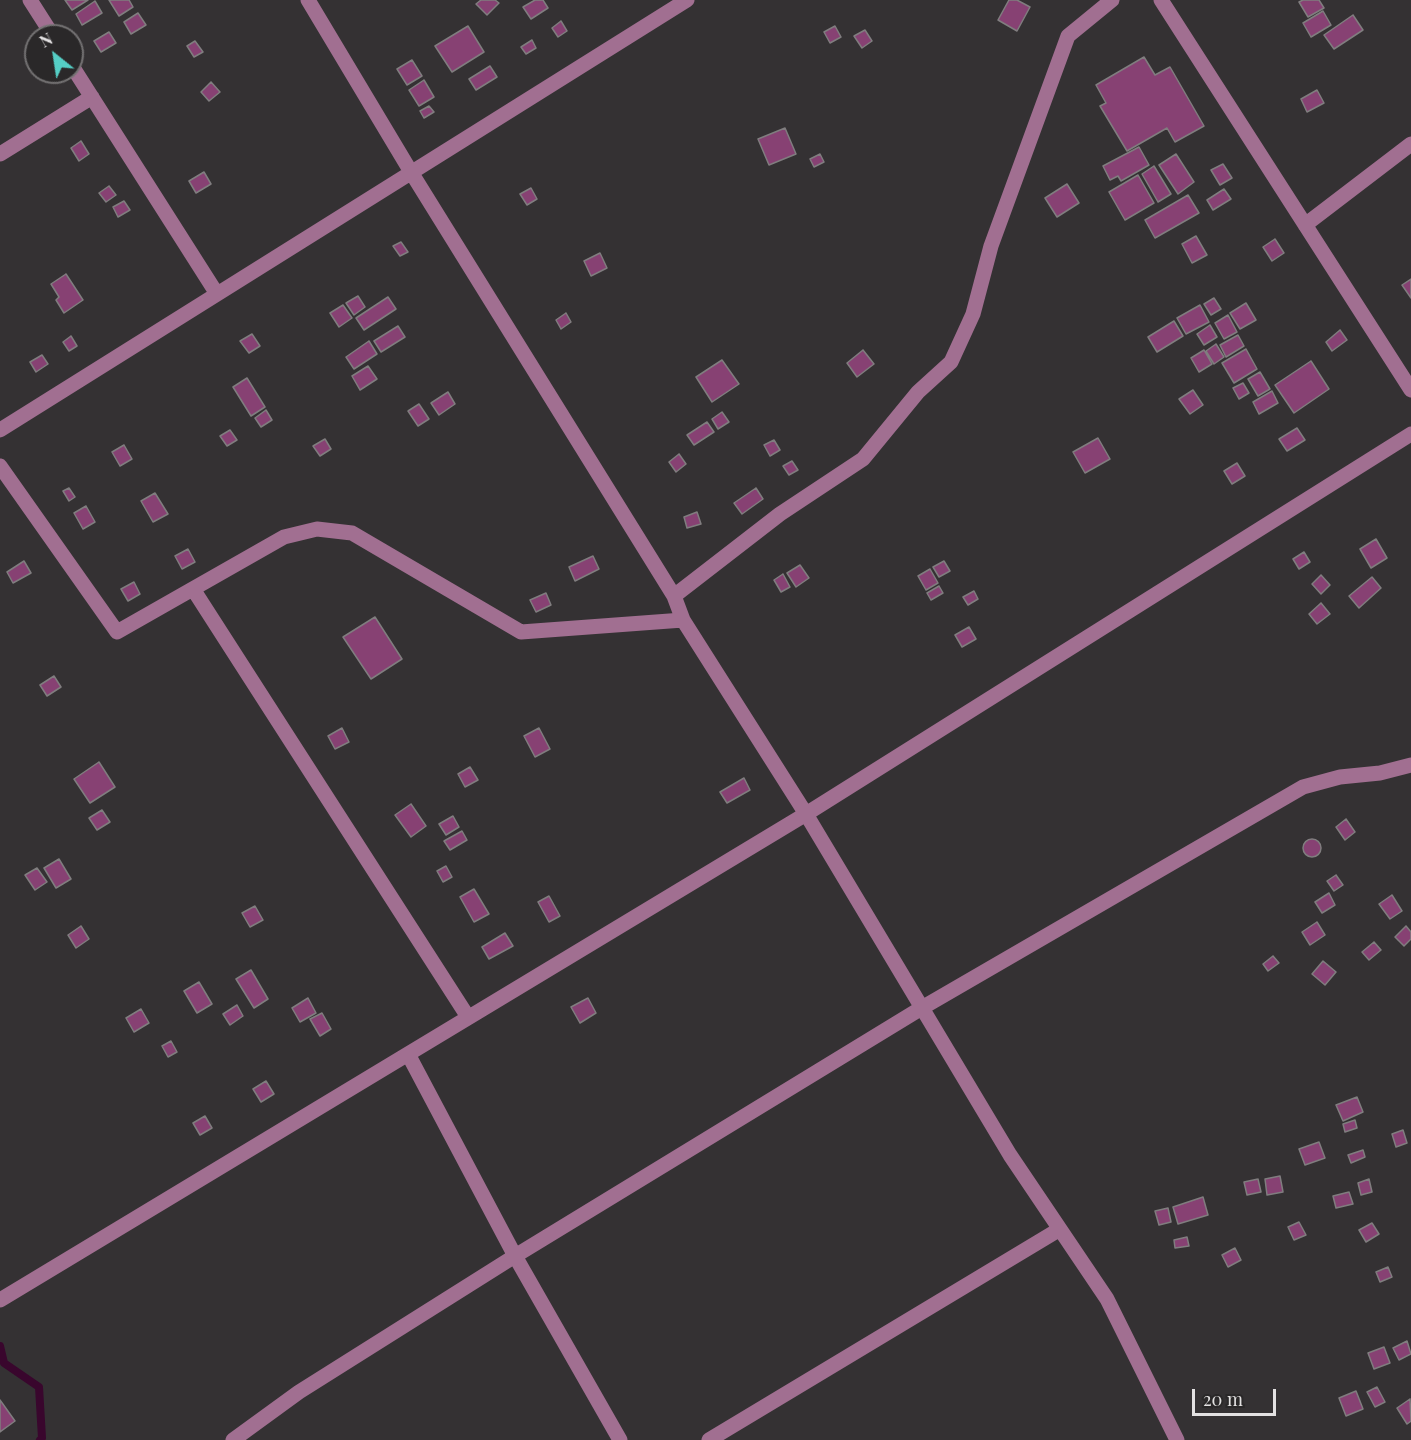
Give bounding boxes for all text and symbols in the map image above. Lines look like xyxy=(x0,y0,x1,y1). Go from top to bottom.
north arrow xyxy=(24,24,84,84)
text: N xyxy=(35,28,56,52)
scale bar xyxy=(1195,1377,1279,1415)
text: 20 m xyxy=(1203,1387,1243,1411)

